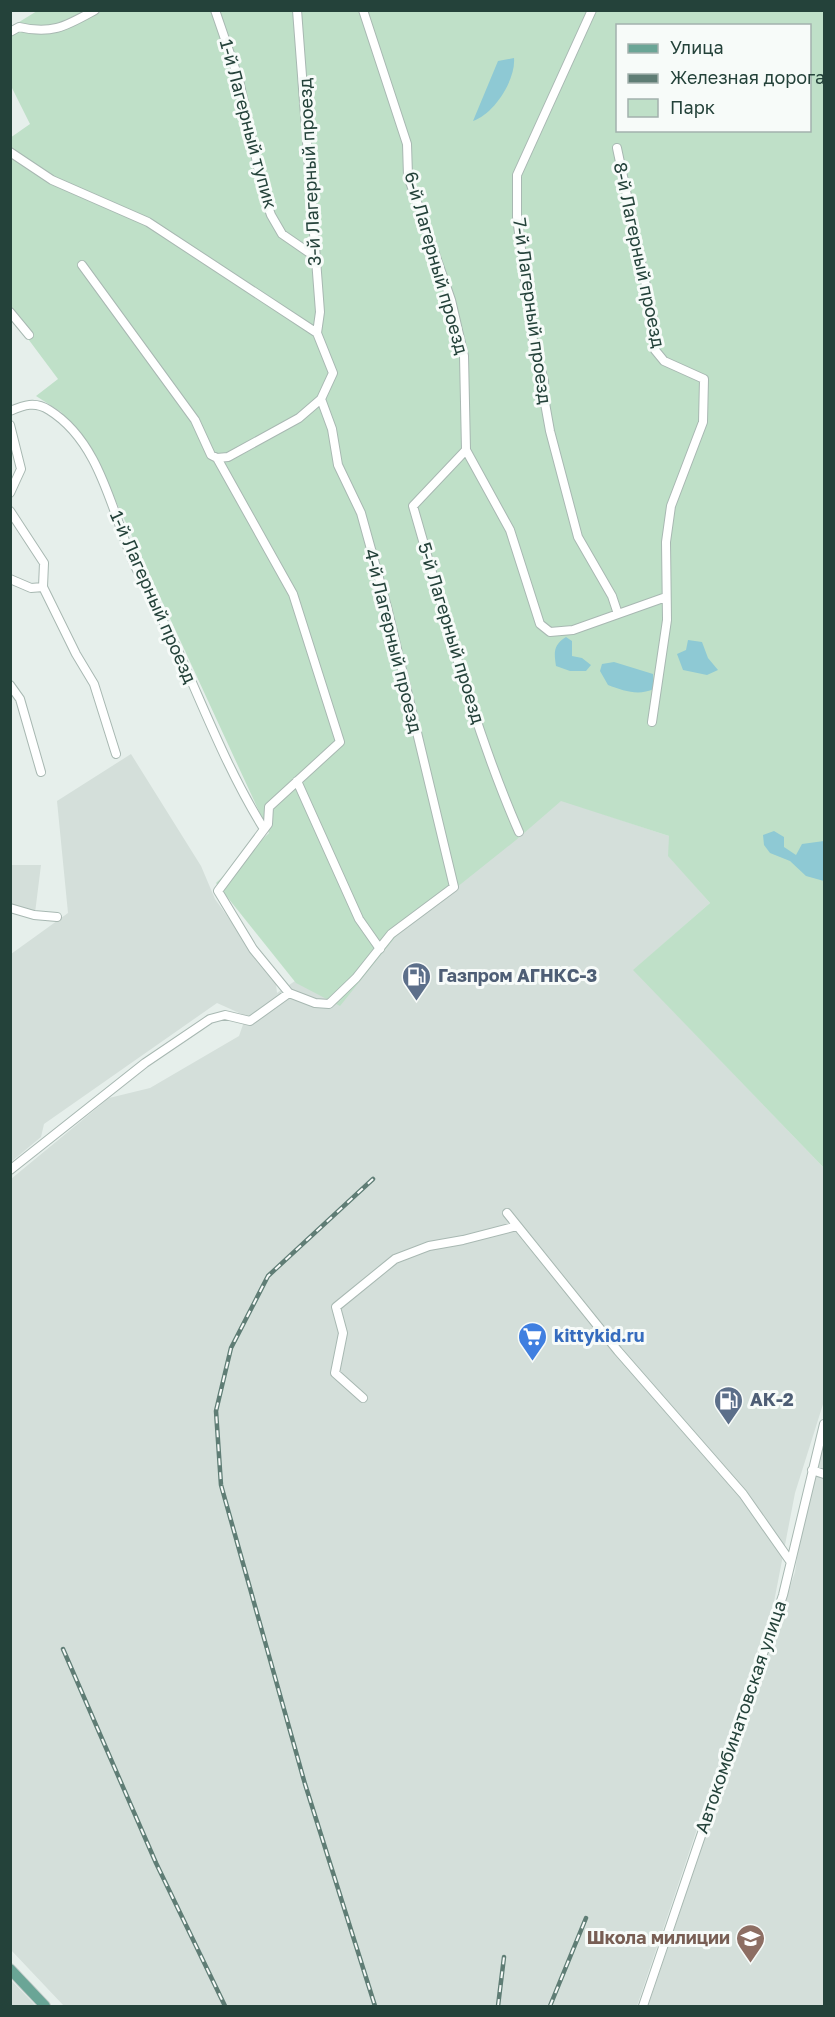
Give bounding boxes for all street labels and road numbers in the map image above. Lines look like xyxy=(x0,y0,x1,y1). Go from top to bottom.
street label: 1-й Лагерный тупик xyxy=(216,37,282,211)
street label: 3-й Лагерный проезд xyxy=(293,77,325,267)
street label: 8-й Лагерный проезд xyxy=(610,160,670,350)
street label: 6-й Лагерный проезд xyxy=(400,169,474,357)
street label: 7-й Лагерный проезд xyxy=(509,216,557,405)
street label: 1-й Лагерный проезд xyxy=(106,507,202,686)
street label: 5-й Лагерный проезд xyxy=(414,539,490,726)
street label: 4-й Лагерный проезд xyxy=(360,546,428,735)
street label: Автокомбинатовская улица xyxy=(690,1597,790,1836)

